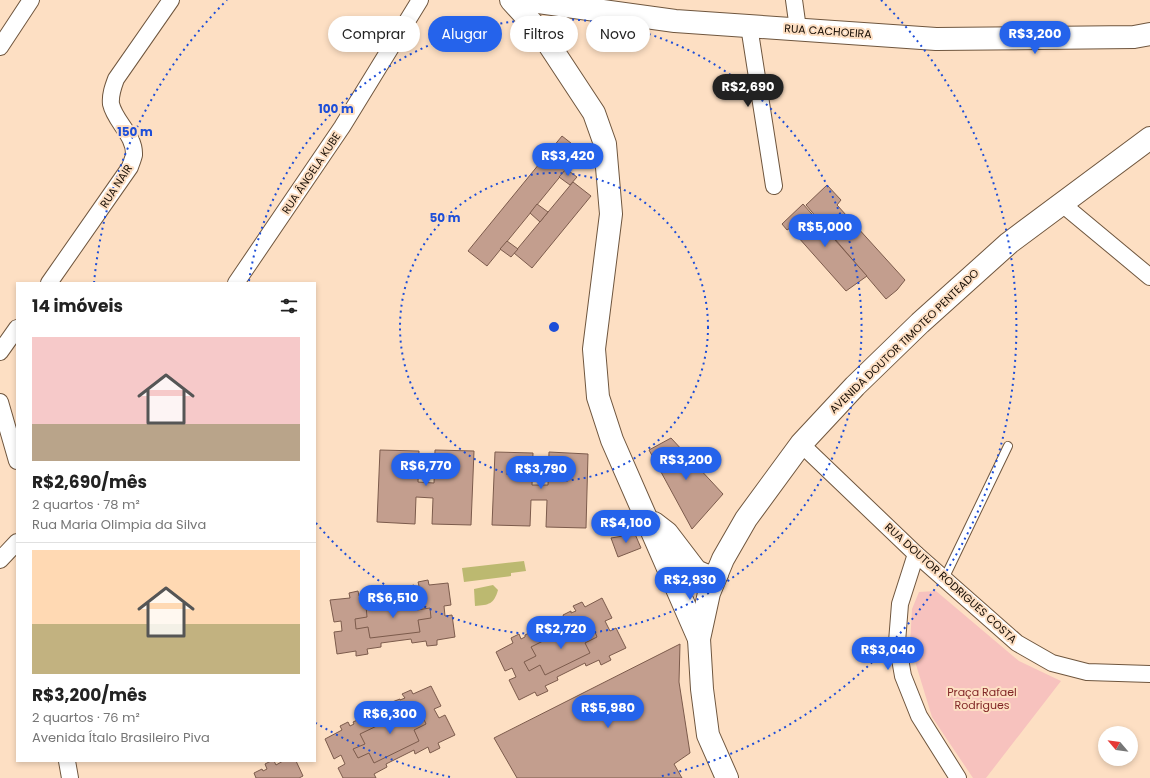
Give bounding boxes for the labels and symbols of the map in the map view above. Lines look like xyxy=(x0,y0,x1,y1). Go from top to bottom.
street label: RUA CACHOEIRA xyxy=(784,20,873,42)
pin: R$3,200 xyxy=(998,21,1072,55)
pin: R$2,690 xyxy=(711,74,785,108)
text: 100 m xyxy=(318,100,354,117)
text: 150 m xyxy=(117,123,153,140)
street label: RUA ÂNGELA KUBE xyxy=(278,129,344,217)
pin: R$3,420 xyxy=(531,143,605,177)
street label: RUA NAIR xyxy=(96,161,136,211)
text: 50 m xyxy=(430,209,461,226)
pin: R$5,000 xyxy=(788,214,862,248)
street label: AVENIDA DOUTOR TIMOTEO PENTEADO xyxy=(826,265,983,417)
centre of rings xyxy=(547,320,561,334)
pin: R$3,200 xyxy=(649,447,723,481)
pin: R$6,770 xyxy=(389,453,463,487)
pin: R$3,790 xyxy=(504,456,578,490)
pin: R$4,100 xyxy=(589,510,663,544)
street label: RUA DOUTOR RODRIGUES COSTA xyxy=(881,519,1021,647)
pin: R$2,930 xyxy=(653,567,727,601)
pin: R$6,510 xyxy=(356,585,430,619)
pin: R$2,720 xyxy=(524,616,598,650)
pin: R$3,040 xyxy=(851,637,925,671)
park label: Praça Rafael Rodrigues xyxy=(947,684,1017,713)
pin: R$5,980 xyxy=(571,695,645,729)
pin: R$6,300 xyxy=(353,701,427,735)
north arrow xyxy=(1098,726,1138,766)

